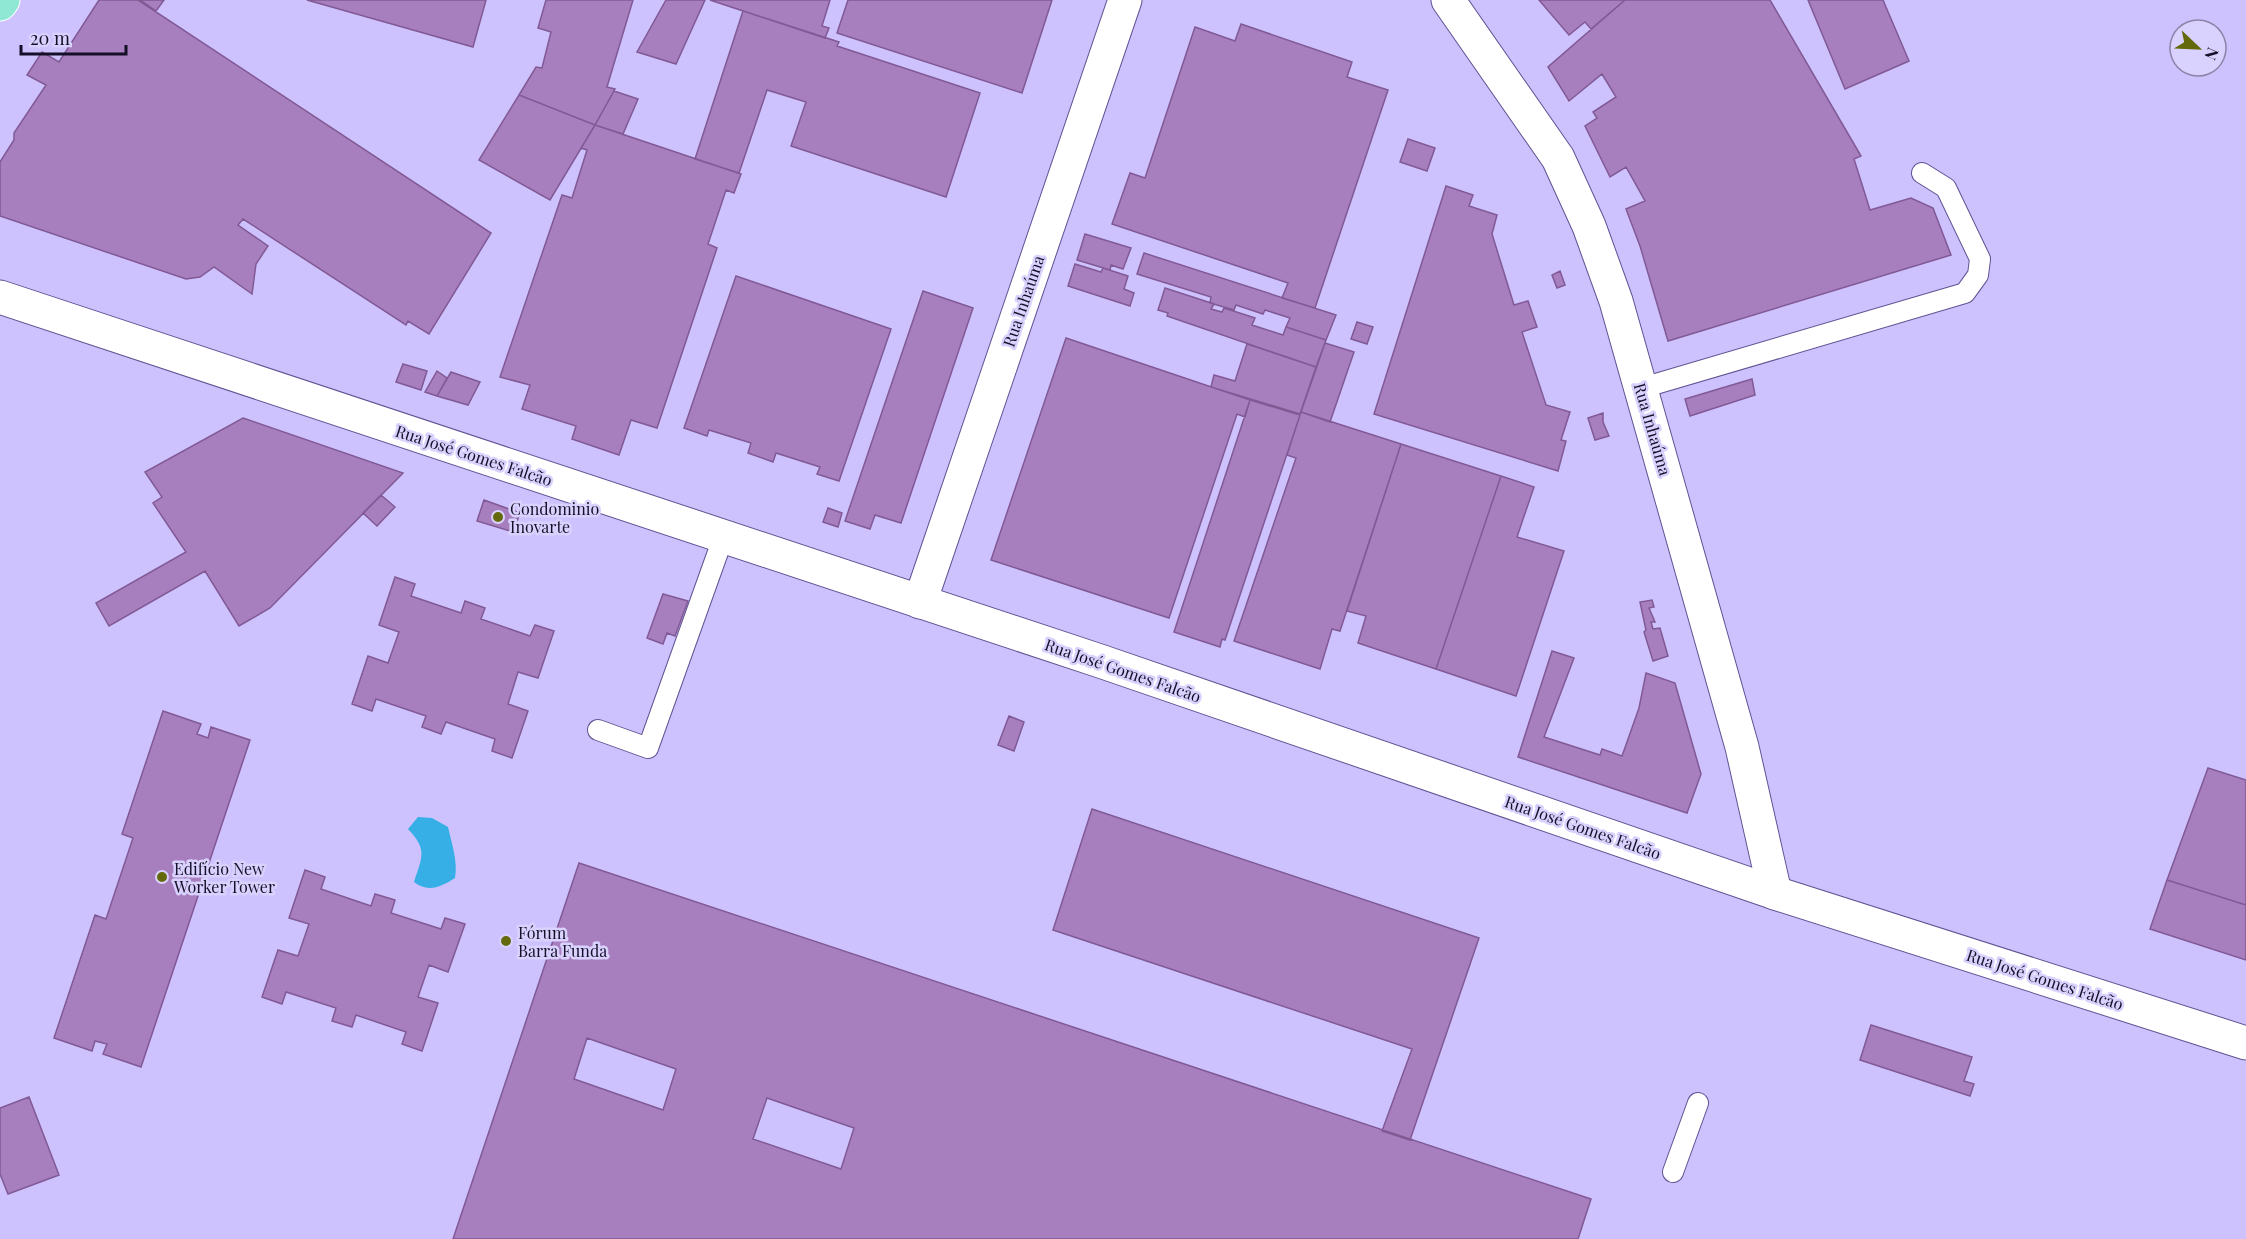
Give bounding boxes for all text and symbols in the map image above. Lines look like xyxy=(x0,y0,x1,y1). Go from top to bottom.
scale bar xyxy=(21,18,126,56)
north arrow xyxy=(2168,18,2228,78)
text: 20 m xyxy=(30,26,70,50)
text: N xyxy=(2200,45,2224,64)
street label: Rua Inhaúma xyxy=(998,253,1048,349)
street label: Rua Inhaúma xyxy=(1630,380,1676,478)
street label: Rua José Gomes Falcão xyxy=(393,420,555,490)
place label: Condominio Inovarte xyxy=(510,498,600,537)
marker: Condominio Inovarte xyxy=(491,510,505,524)
street label: Rua José Gomes Falcão xyxy=(1042,633,1204,707)
street label: Rua José Gomes Falcão xyxy=(1502,790,1664,864)
place label: Edifício New Worker Tower xyxy=(173,858,275,897)
marker: Edifício New Worker Tower xyxy=(155,870,169,884)
place label: Fórum Barra Funda xyxy=(518,922,607,961)
marker: Fórum Barra Funda xyxy=(499,934,513,948)
street label: Rua José Gomes Falcão xyxy=(1964,944,2126,1014)

